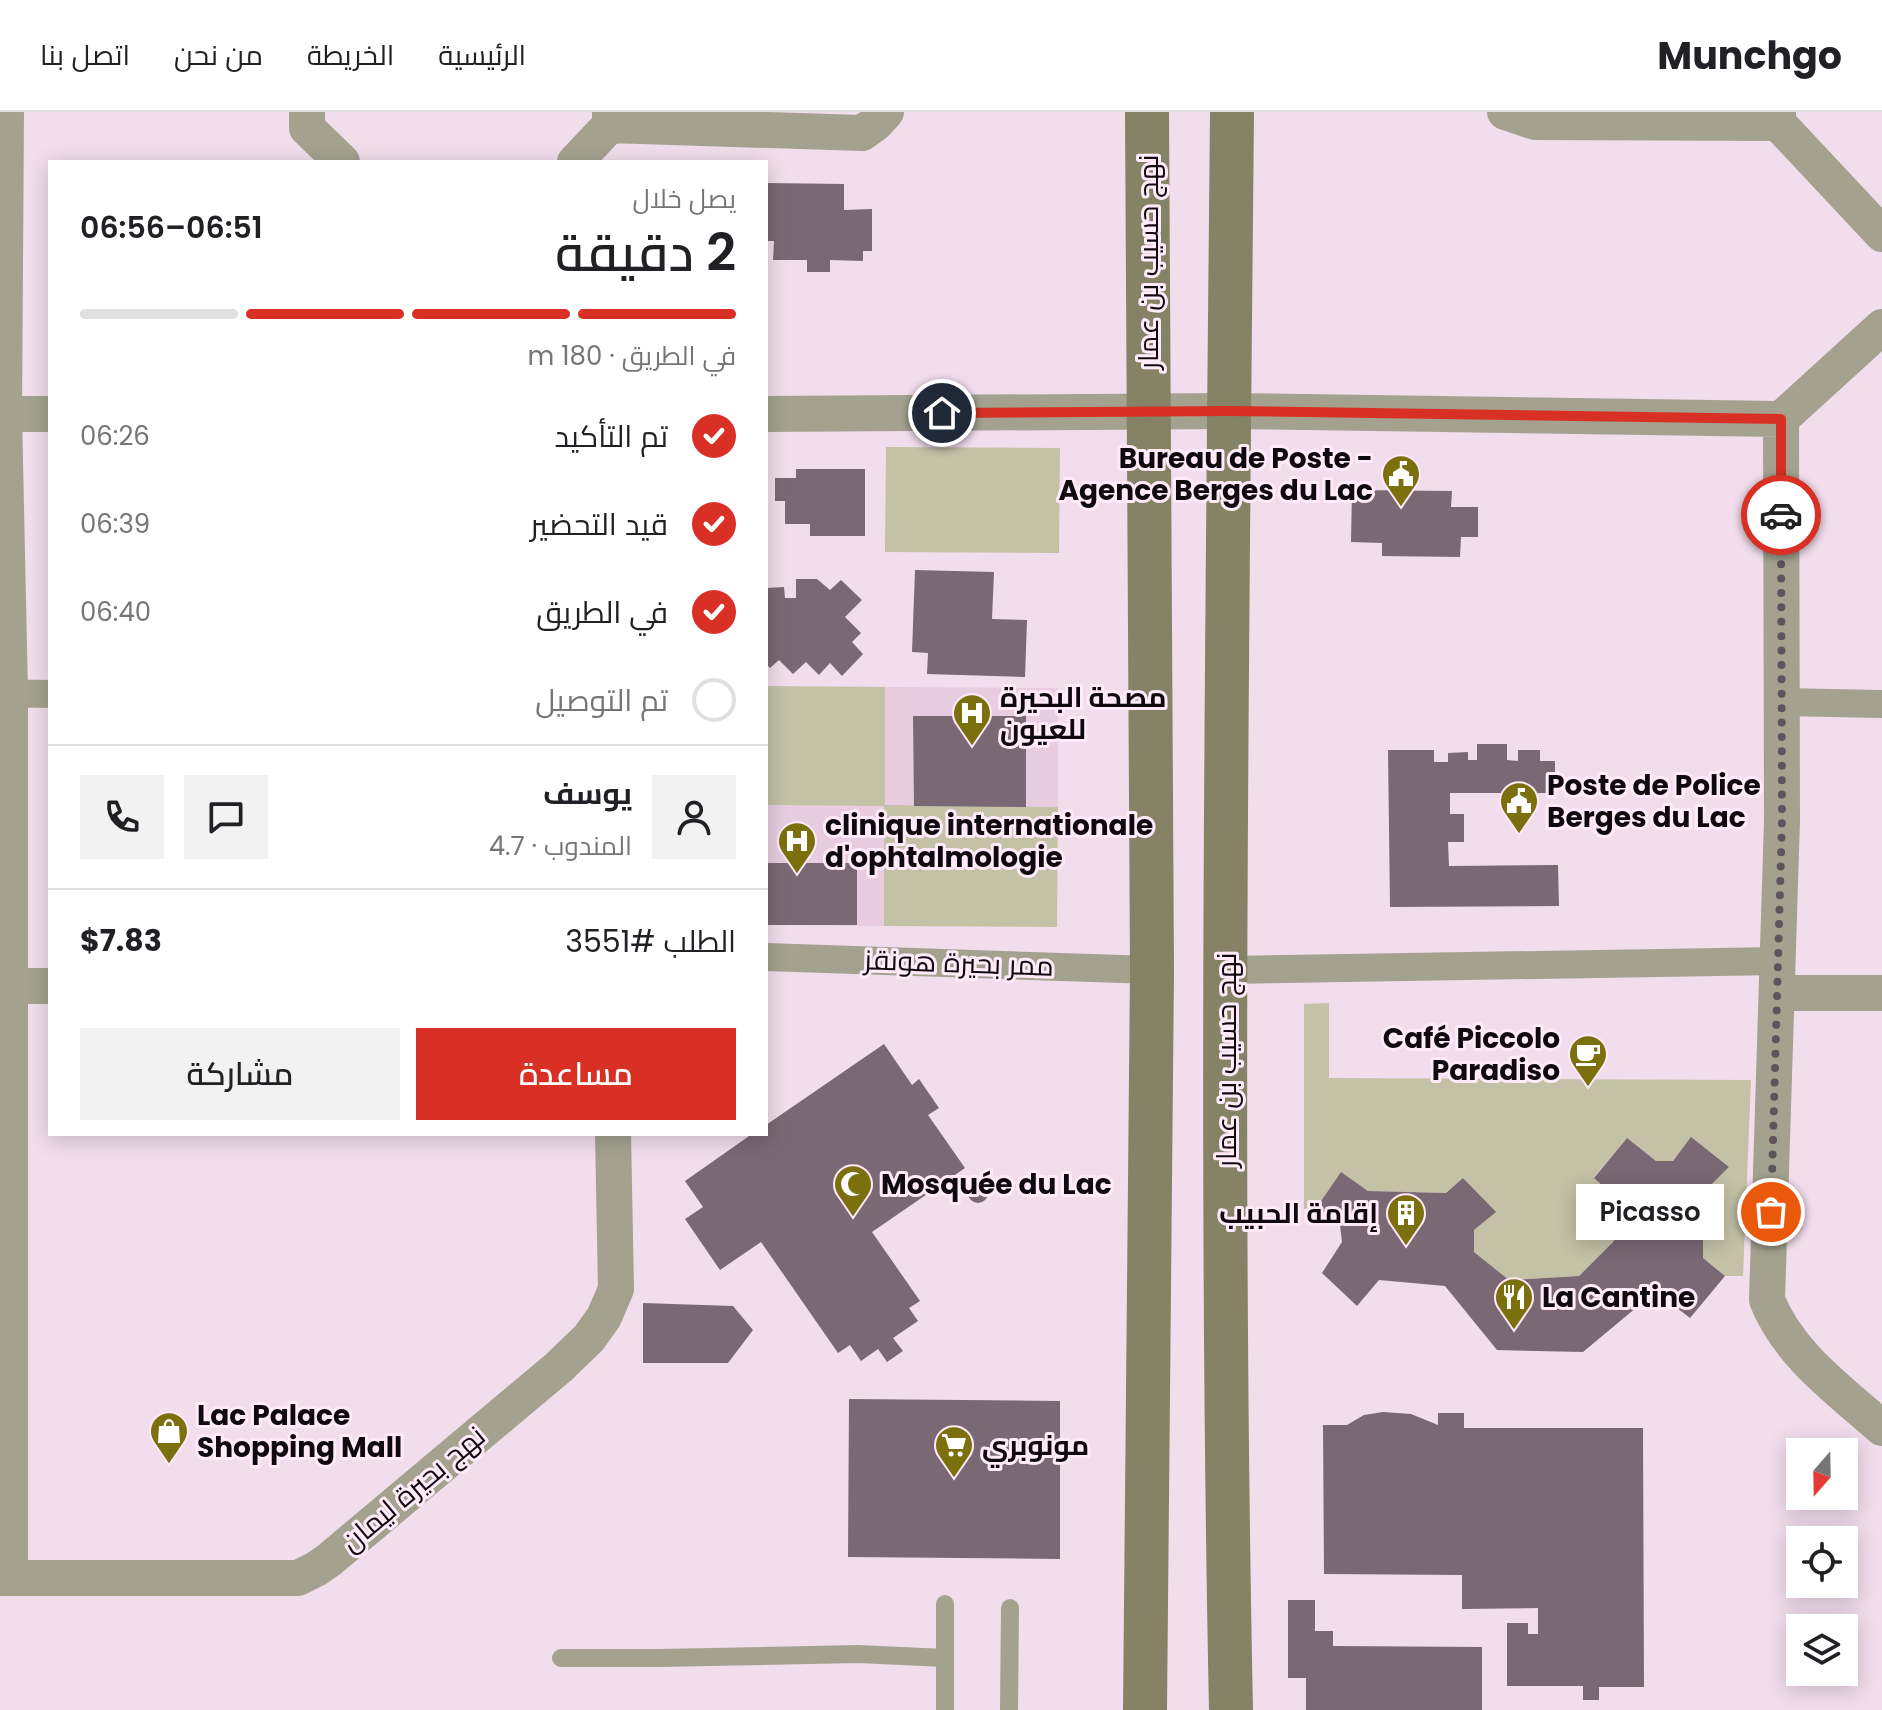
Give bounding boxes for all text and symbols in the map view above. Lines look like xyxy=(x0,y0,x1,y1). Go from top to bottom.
text: Munchgo xyxy=(1657,29,1842,82)
text: اتصل بنا xyxy=(40,36,130,75)
text: من نحن xyxy=(174,36,263,75)
text: الخريطة xyxy=(307,36,394,75)
text: الرئيسية xyxy=(438,36,526,75)
street label: نهج حسيب بن عمار xyxy=(1129,155,1168,371)
text: يصل خلال xyxy=(633,181,736,217)
text: 06:51–06:56 xyxy=(80,206,263,249)
text: 2 دقيقة xyxy=(555,216,736,289)
text: في الطريق · 180 m xyxy=(528,338,736,374)
pin xyxy=(908,379,976,447)
icon: home xyxy=(920,391,964,435)
icon: check xyxy=(692,414,736,458)
text: تم التأكيد xyxy=(555,415,668,458)
text: 06:26 xyxy=(80,418,150,454)
place label: Bureau de Poste - Agence Berges du Lac xyxy=(1058,439,1373,510)
public building icon: Bureau de Poste - Agence Berges du Lac xyxy=(1380,453,1422,508)
courier xyxy=(1741,475,1821,555)
icon: car xyxy=(1759,493,1803,537)
icon: check xyxy=(692,502,736,546)
text: قيد التحضير xyxy=(530,503,668,546)
text: 06:39 xyxy=(80,506,150,542)
icon: check xyxy=(692,590,736,634)
text: في الطريق xyxy=(536,591,668,634)
text: 06:40 xyxy=(80,594,151,630)
place label: مصحة البحيرة للعيون xyxy=(1000,678,1167,749)
text: تم التوصيل xyxy=(535,679,668,722)
hospital icon: مصحة البحيرة للعيون xyxy=(951,692,993,747)
place label: Poste de Police Berges du Lac xyxy=(1547,766,1761,837)
text: يوسف xyxy=(543,772,632,815)
button: phone xyxy=(80,775,164,859)
button: chat xyxy=(184,775,268,859)
button: person xyxy=(652,775,736,859)
public building icon: Poste de Police Berges du Lac xyxy=(1498,780,1540,835)
place label: clinique internationale d'ophtalmologie xyxy=(825,806,1153,877)
hospital icon: clinique internationale d'ophtalmologie xyxy=(776,820,818,875)
text: المندوب · 4.7 xyxy=(489,828,632,864)
text: $7.83 xyxy=(80,919,162,962)
text: الطلب #3551 xyxy=(565,920,736,963)
street label: ممر بحيرة هونقز xyxy=(861,940,1055,986)
street label: نهج حسيب بن عمار xyxy=(1207,953,1246,1169)
place label: Café Piccolo Paradiso xyxy=(1383,1019,1560,1090)
button: مشاركة xyxy=(80,1028,400,1120)
button: مساعدة xyxy=(416,1028,736,1120)
cafe icon: Café Piccolo Paradiso xyxy=(1567,1033,1609,1088)
mosque icon: Mosquée du Lac xyxy=(832,1163,874,1218)
place label: Mosquée du Lac xyxy=(881,1165,1112,1204)
pin xyxy=(1737,1178,1805,1246)
callout: Picasso xyxy=(1575,1184,1723,1240)
icon: bag xyxy=(1749,1190,1793,1234)
building icon: إقامة الحبيب xyxy=(1385,1192,1427,1247)
place label: إقامة الحبيب xyxy=(1219,1194,1378,1233)
text: Picasso xyxy=(1599,1194,1701,1230)
restaurant icon: La Cantine xyxy=(1493,1276,1535,1331)
place label: La Cantine xyxy=(1542,1278,1695,1317)
place label: Lac Palace Shopping Mall xyxy=(197,1396,402,1467)
shop icon: Lac Palace Shopping Mall xyxy=(148,1410,190,1465)
street label: نهج بحيرة ليمان xyxy=(332,1417,494,1561)
supermarket icon: مونوبري xyxy=(933,1424,975,1479)
place label: مونوبري xyxy=(982,1426,1089,1468)
north arrow xyxy=(1786,1438,1858,1510)
map controls xyxy=(1786,1438,1858,1686)
button: locate xyxy=(1786,1526,1858,1598)
button: layers xyxy=(1786,1614,1858,1686)

